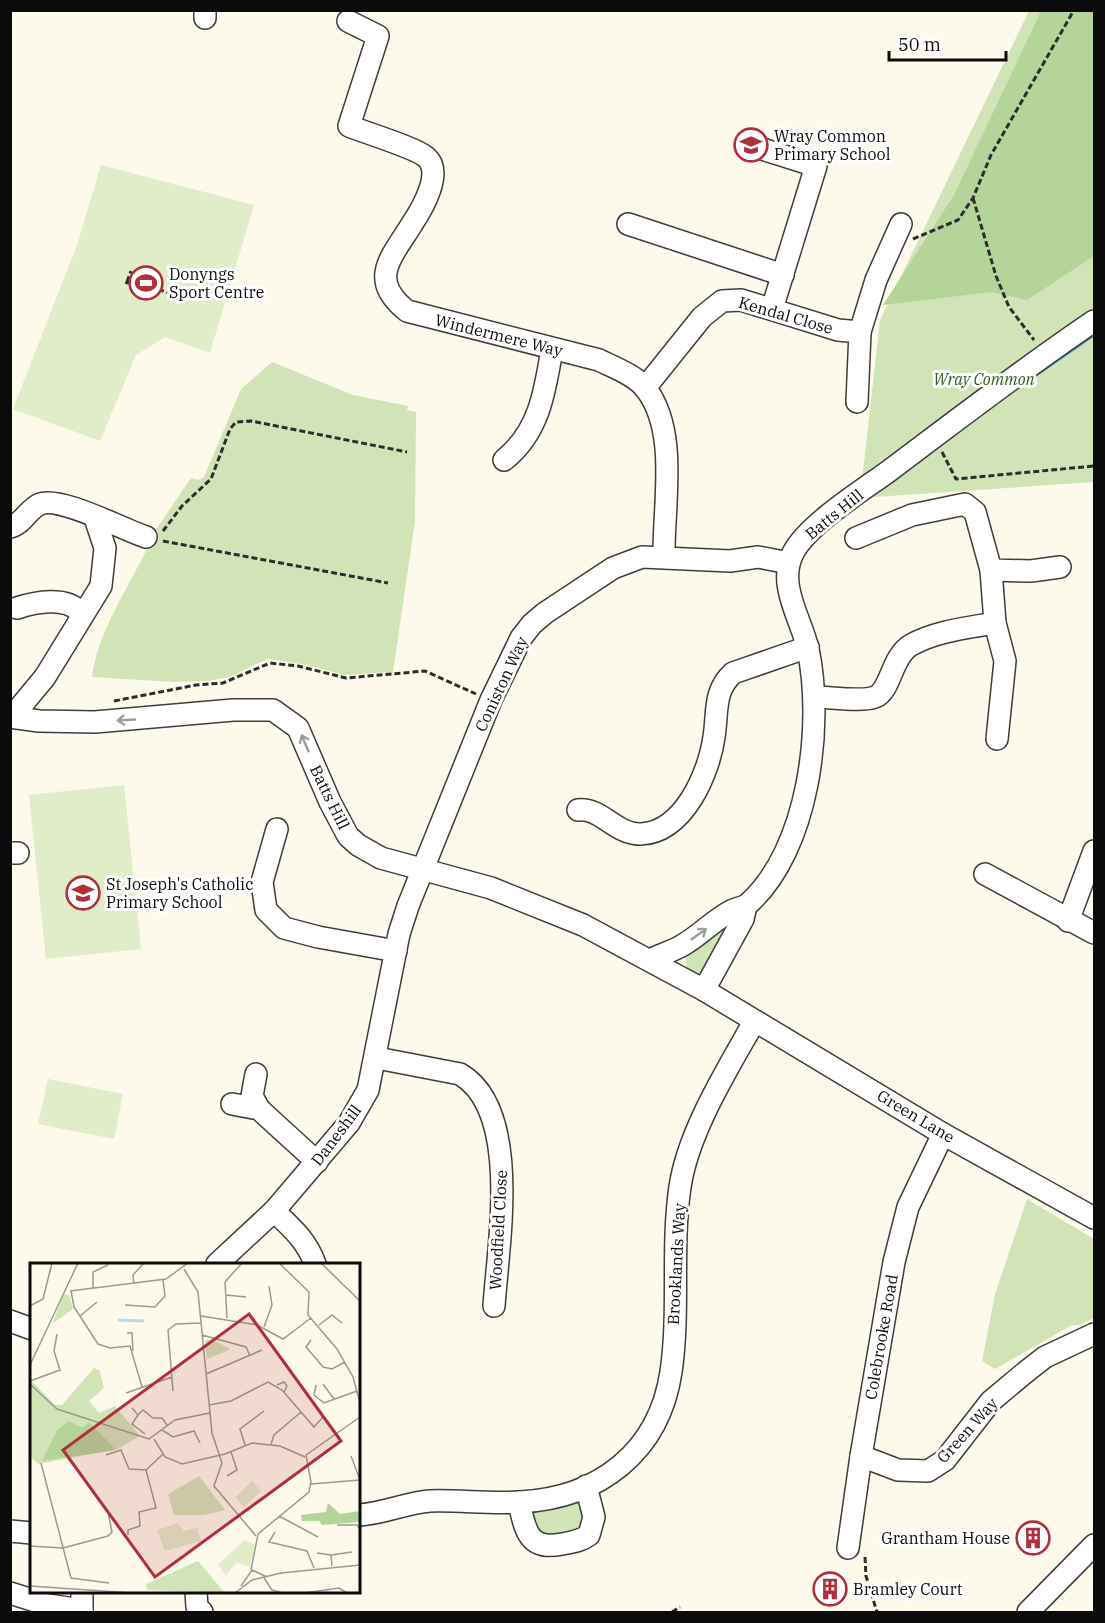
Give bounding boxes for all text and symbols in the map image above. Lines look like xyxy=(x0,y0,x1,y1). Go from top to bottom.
scale bar xyxy=(889,24,1006,62)
text: 50 m xyxy=(898,33,941,56)
place label: Wray Common Primary School xyxy=(774,126,891,164)
school or university icon: Wray Common Primary School xyxy=(733,127,769,163)
place label: Donyngs Sport Centre xyxy=(169,264,264,302)
sports icon: Donyngs Sport Centre xyxy=(128,265,164,301)
street label: Kendal Close xyxy=(736,292,836,338)
street label: Windermere Way xyxy=(433,309,565,361)
park label: Wray Common xyxy=(933,369,1035,389)
street label: Batts Hill xyxy=(801,484,867,544)
street label: Coniston Way xyxy=(470,633,532,735)
one-way arrow xyxy=(116,715,136,726)
one-way arrow xyxy=(299,734,310,752)
street label: Batts Hill xyxy=(306,762,354,833)
place label: St Joseph's Catholic Primary School xyxy=(106,874,253,912)
school or university icon: St Joseph's Catholic Primary School xyxy=(65,875,101,911)
one-way arrow xyxy=(690,928,706,940)
street label: Green Lane xyxy=(874,1085,958,1147)
street label: Daneshill xyxy=(307,1100,366,1169)
street label: Woodfield Close xyxy=(485,1169,511,1291)
street label: Brooklands Way xyxy=(663,1202,689,1325)
inset map xyxy=(30,1263,360,1593)
street label: Colebrooke Road xyxy=(860,1272,902,1401)
street label: Green Way xyxy=(932,1393,1002,1467)
building icon: Grantham House xyxy=(1015,1520,1051,1556)
place label: Grantham House xyxy=(881,1528,1010,1548)
building icon: Bramley Court xyxy=(812,1571,848,1607)
place label: Bramley Court xyxy=(853,1579,963,1599)

